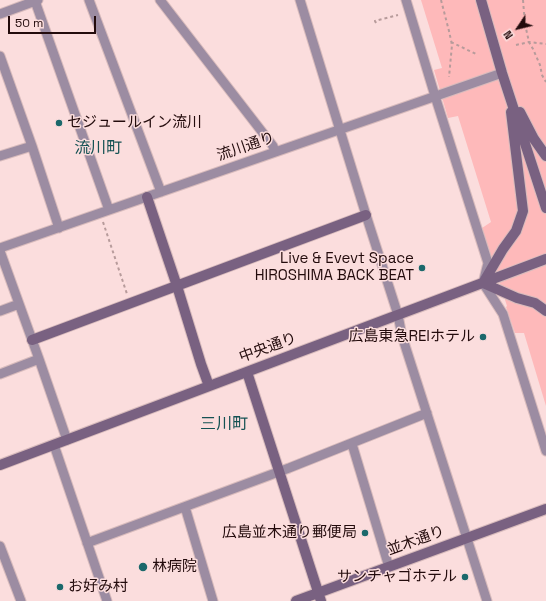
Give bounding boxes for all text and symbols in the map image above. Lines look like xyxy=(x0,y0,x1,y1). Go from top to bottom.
scale bar xyxy=(10,8,98,34)
north arrow xyxy=(498,8,538,48)
text: 50 m xyxy=(15,15,43,31)
text: N xyxy=(500,28,516,42)
place label: セジュールイン流川 xyxy=(67,114,202,132)
marker: セジュールイン流川 xyxy=(54,118,64,128)
street label: 流川通り xyxy=(215,129,277,165)
district label: 流川町 xyxy=(74,139,122,159)
place label: Live & Evevt Space HIROSHIMA BACK BEAT xyxy=(255,250,414,285)
marker: Live & Evevt Space HIROSHIMA BACK BEAT xyxy=(417,263,427,273)
place label: 広島東急REIホテル xyxy=(348,328,475,346)
street label: 中央通り xyxy=(237,329,299,367)
marker: 広島東急REIホテル xyxy=(478,332,488,342)
district label: 三川町 xyxy=(200,415,248,435)
street label: 並木通り xyxy=(385,522,447,560)
place label: 広島並木通り郵便局 xyxy=(222,524,357,542)
marker: 広島並木通り郵便局 xyxy=(360,528,370,538)
place label: 林病院 xyxy=(152,558,197,576)
marker: 林病院 xyxy=(137,561,149,573)
place label: サンチャゴホテル xyxy=(337,568,457,586)
marker: サンチャゴホテル xyxy=(460,572,470,582)
place label: お好み村 xyxy=(68,578,128,596)
marker: お好み村 xyxy=(55,582,65,592)

